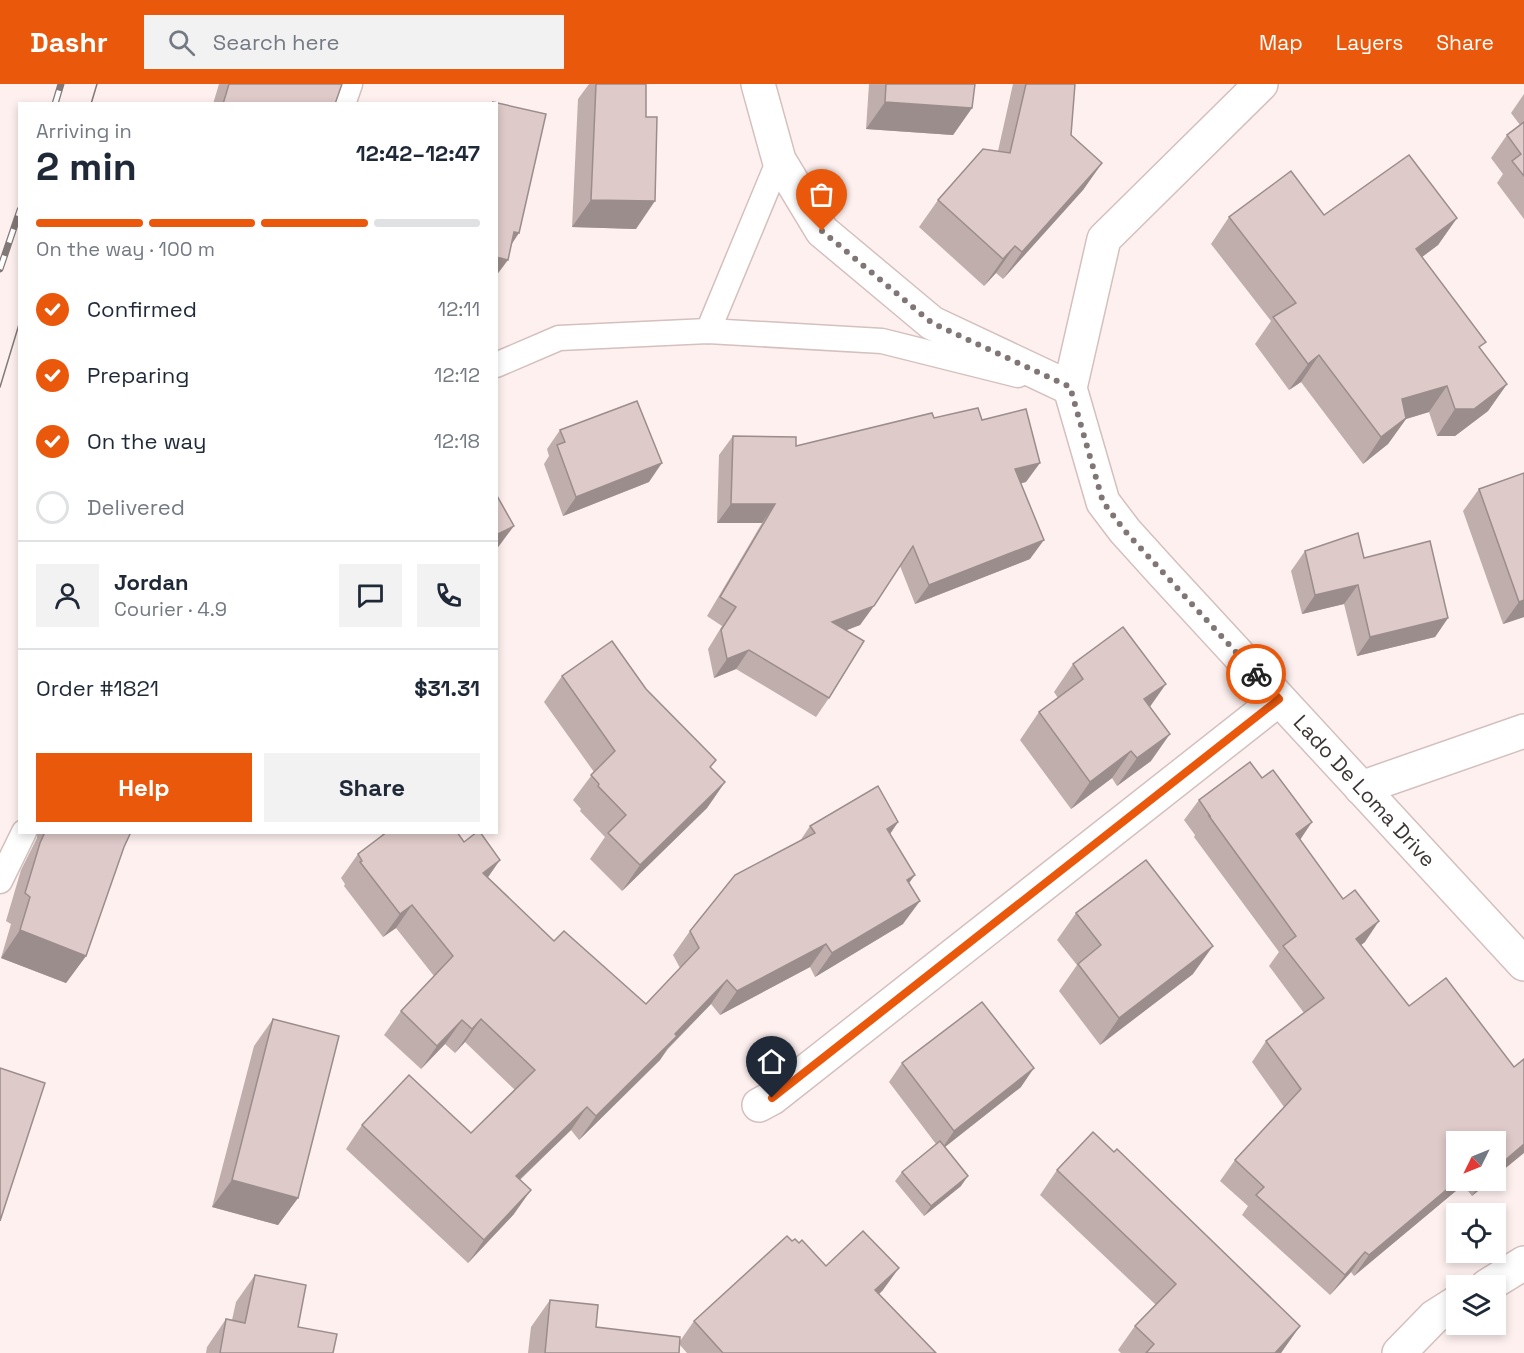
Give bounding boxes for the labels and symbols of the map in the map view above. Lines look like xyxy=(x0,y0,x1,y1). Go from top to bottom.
pin xyxy=(796,169,847,231)
courier xyxy=(1226,644,1286,704)
street label: Lado De Loma Drive xyxy=(1288,709,1442,872)
pin xyxy=(746,1036,797,1098)
north arrow xyxy=(1446,1131,1506,1191)

